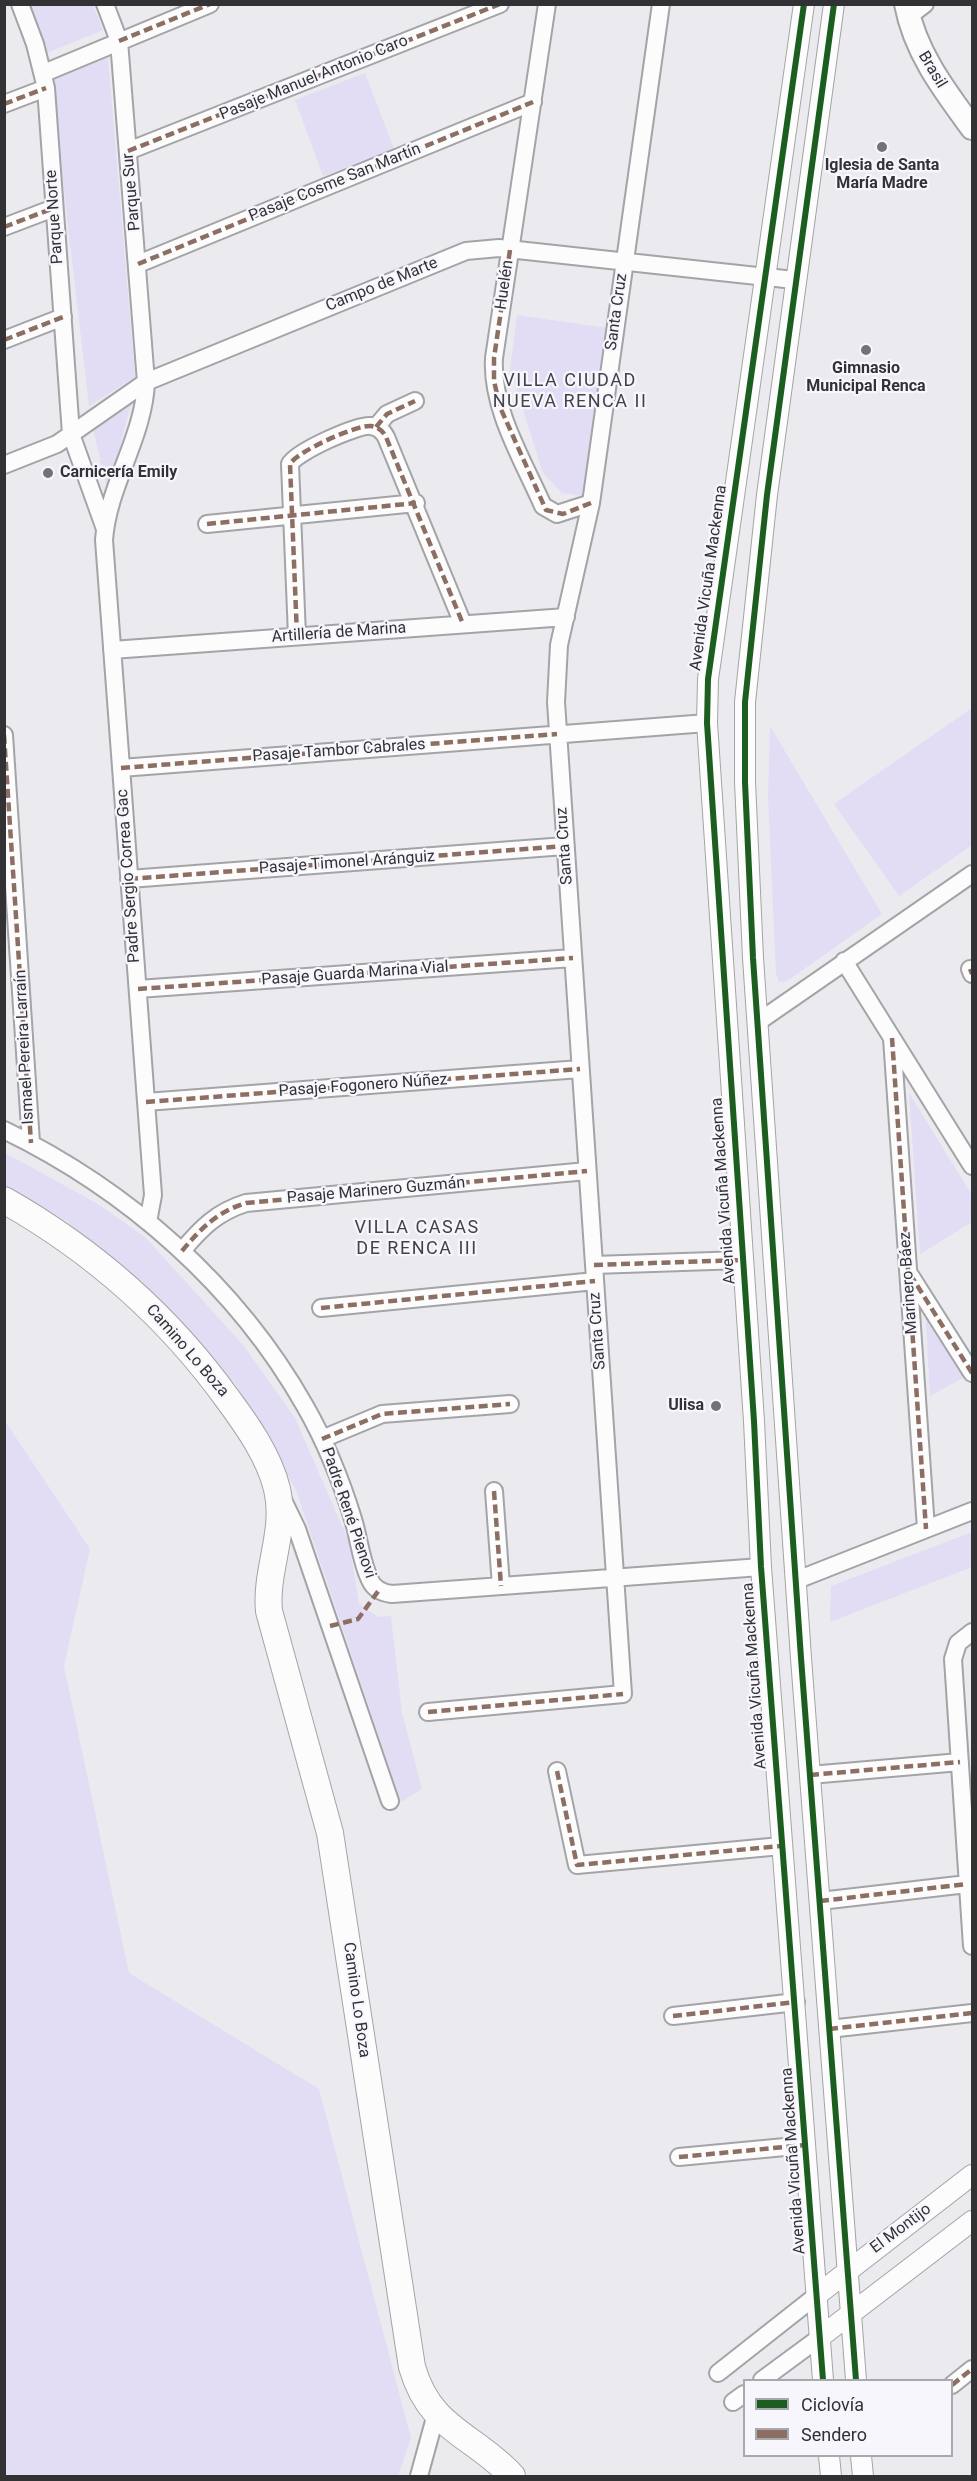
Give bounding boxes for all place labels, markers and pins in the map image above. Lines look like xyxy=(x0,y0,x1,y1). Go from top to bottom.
marker: Iglesia de Santa María Madre xyxy=(875,140,889,154)
place label: Iglesia de Santa María Madre xyxy=(825,156,939,194)
marker: Gimnasio Municipal Renca xyxy=(859,343,873,357)
place label: Gimnasio Municipal Renca xyxy=(806,359,926,397)
place label: Carnicería Emily xyxy=(60,463,177,483)
marker: Carnicería Emily xyxy=(41,466,55,480)
place label: Ulisa xyxy=(668,1396,704,1416)
marker: Ulisa xyxy=(709,1399,723,1413)

